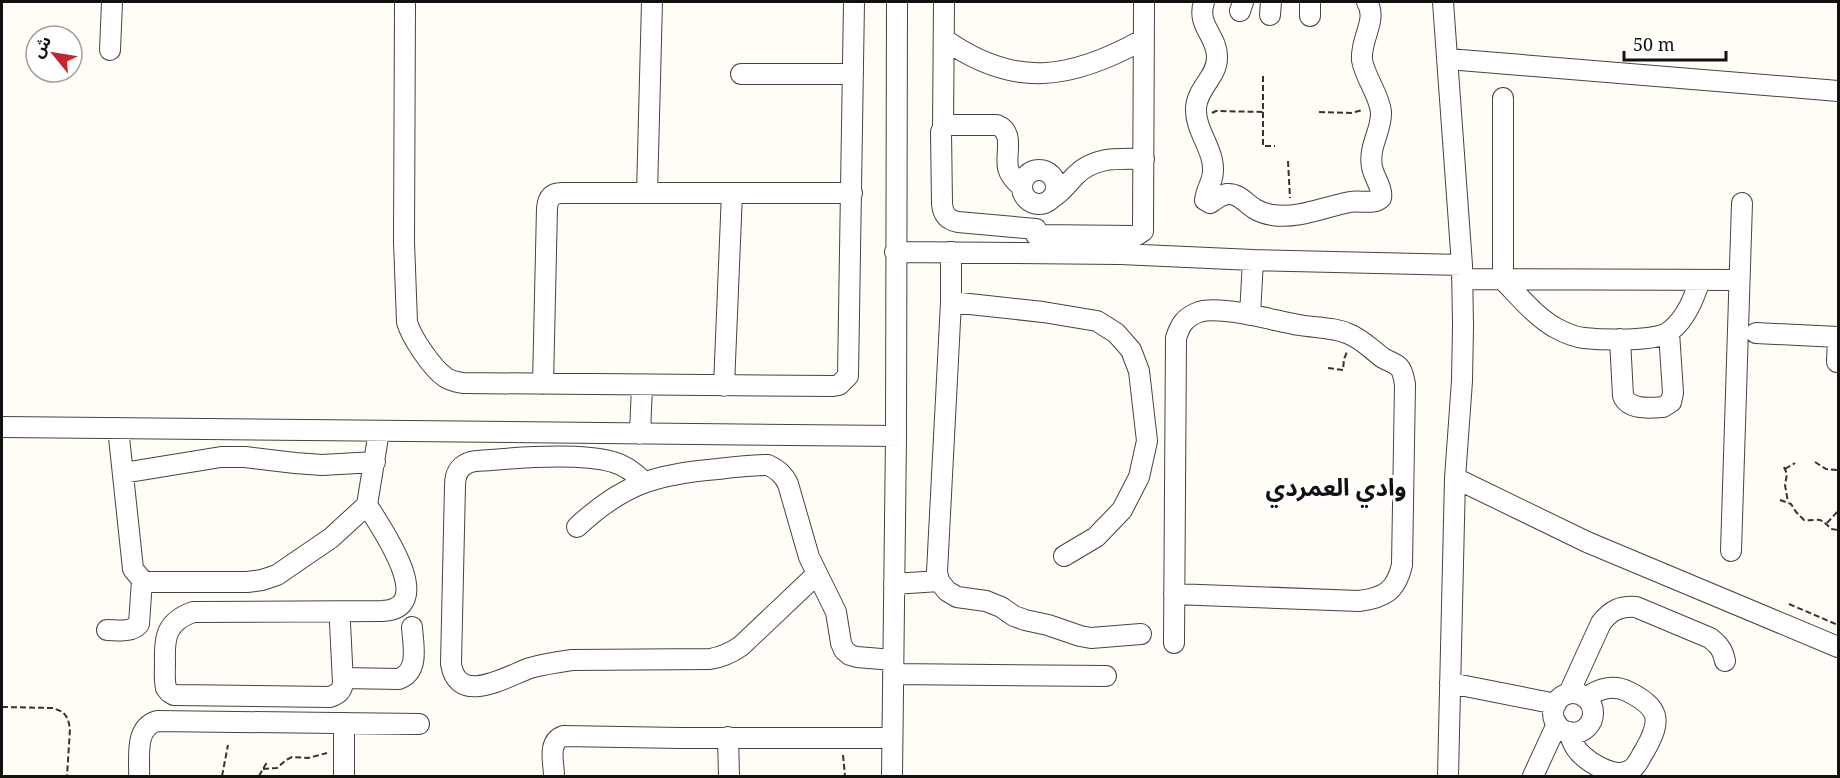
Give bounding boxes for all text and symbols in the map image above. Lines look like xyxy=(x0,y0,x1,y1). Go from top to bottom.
north arrow xyxy=(24,24,84,84)
scale bar xyxy=(1624,24,1726,62)
text: ش xyxy=(26,31,56,61)
text: 50 m xyxy=(1633,32,1675,56)
district label: وادي العمردي xyxy=(1266,470,1406,508)

